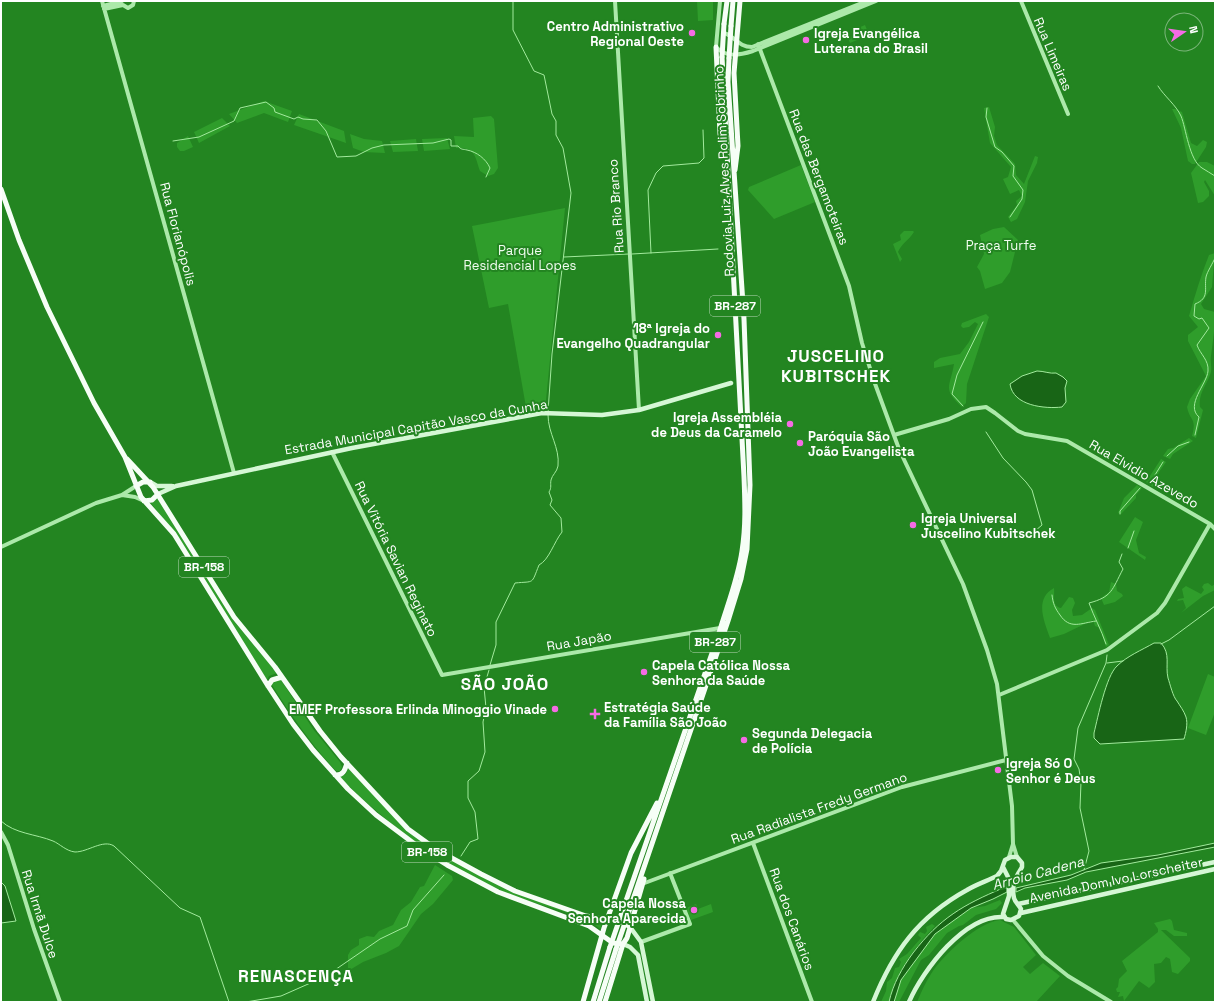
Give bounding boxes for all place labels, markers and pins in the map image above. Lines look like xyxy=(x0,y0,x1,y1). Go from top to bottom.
place label: Centro Administrativo Regional Oeste xyxy=(547,18,684,50)
place label: Igreja Evangélica Luterana do Brasil xyxy=(814,25,928,57)
marker: Centro Administrativo Regional Oeste xyxy=(687,28,697,38)
marker: Igreja Evangélica Luterana do Brasil xyxy=(801,35,811,45)
place label: 18ª Igreja do Evangelho Quadrangular xyxy=(556,320,710,352)
marker: 18ª Igreja do Evangelho Quadrangular xyxy=(713,330,723,340)
place label: Igreja Assembléia de Deus da Caramelo xyxy=(651,409,782,441)
marker: Igreja Assembléia de Deus da Caramelo xyxy=(785,419,795,429)
place label: Paróquia São João Evangelista xyxy=(808,428,915,460)
marker: Paróquia São João Evangelista xyxy=(795,438,805,448)
place label: Igreja Universal Juscelino Kubitschek xyxy=(921,510,1056,542)
marker: Igreja Universal Juscelino Kubitschek xyxy=(908,520,918,530)
place label: Capela Católica Nossa Senhora da Saúde xyxy=(652,657,791,689)
marker: Capela Católica Nossa Senhora da Saúde xyxy=(639,667,649,677)
place label: Estratégia Saúde da Família São João xyxy=(604,699,727,731)
place label: EMEF Professora Erlinda Minoggio Vinade xyxy=(289,701,547,718)
marker: EMEF Professora Erlinda Minoggio Vinade xyxy=(550,704,560,714)
marker: Estratégia Saúde da Família São João xyxy=(589,708,601,720)
place label: Segunda Delegacia de Polícia xyxy=(752,725,873,757)
marker: Segunda Delegacia de Polícia xyxy=(739,735,749,745)
place label: Igreja Só O Senhor é Deus xyxy=(1006,755,1096,787)
marker: Igreja Só O Senhor é Deus xyxy=(993,765,1003,775)
place label: Capela Nossa Senhora Aparecida xyxy=(568,895,686,927)
marker: Capela Nossa Senhora Aparecida xyxy=(689,905,699,915)

